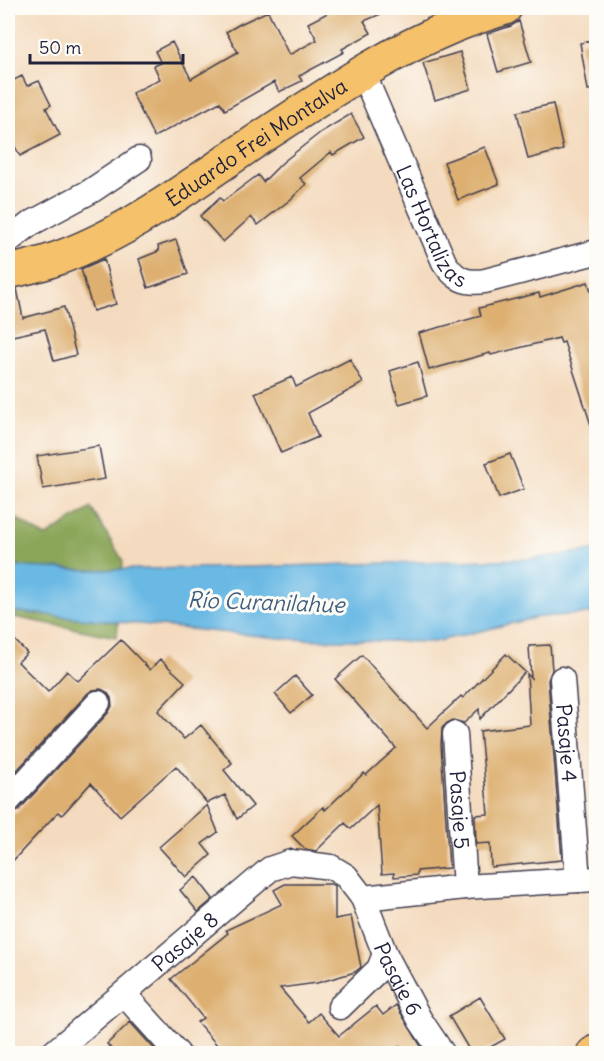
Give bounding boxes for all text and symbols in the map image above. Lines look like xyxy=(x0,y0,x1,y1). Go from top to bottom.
scale bar xyxy=(30,27,183,65)
text: 50 m xyxy=(39,36,81,59)
street label: Eduardo Frei Montalva xyxy=(160,72,352,212)
street label: Las Hortalizas xyxy=(391,161,471,293)
water label: Río Curanilahue xyxy=(187,585,347,619)
street label: Pasaje 4 xyxy=(550,702,584,783)
street label: Pasaje 5 xyxy=(444,770,476,850)
street label: Pasaje 8 xyxy=(146,906,223,977)
street label: Pasaje 6 xyxy=(368,938,428,1020)

